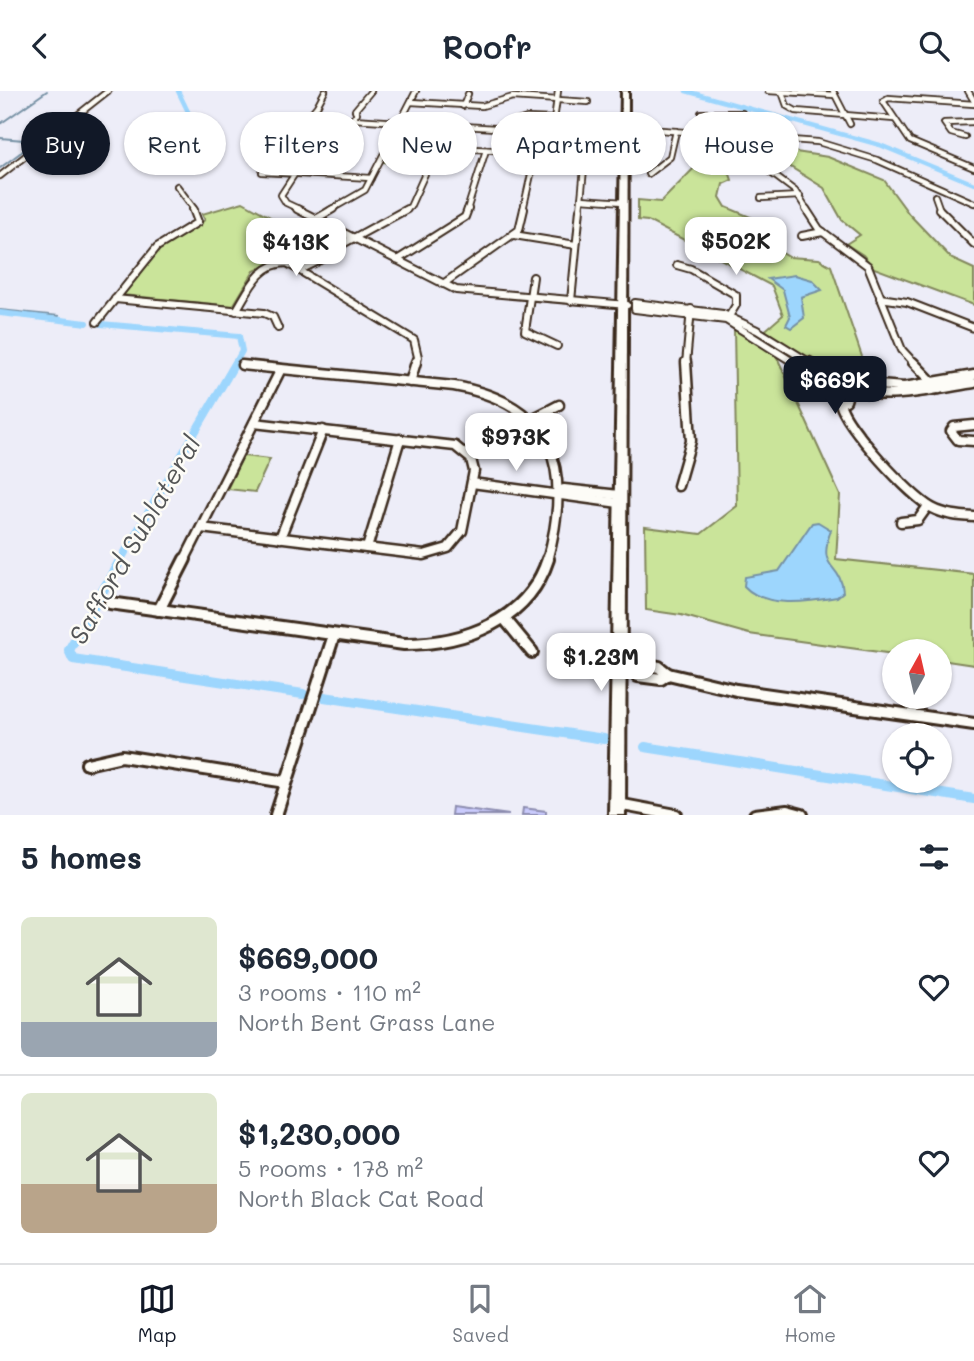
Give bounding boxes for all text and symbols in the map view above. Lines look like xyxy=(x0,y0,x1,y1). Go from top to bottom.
text: Roofr xyxy=(442,25,532,67)
icon: back xyxy=(21,27,59,65)
icon: search xyxy=(915,27,953,65)
chip: Buy xyxy=(21,112,110,175)
chip: Rent xyxy=(124,112,226,175)
chip: Filters xyxy=(240,112,364,175)
chip: New xyxy=(378,112,477,175)
chip: Apartment xyxy=(491,112,666,175)
chip: House xyxy=(680,112,799,175)
pin: $502K xyxy=(687,218,785,277)
pin: $413K xyxy=(247,219,345,278)
text: $502K xyxy=(701,225,771,255)
text: $413K xyxy=(262,226,330,256)
pin: $669K xyxy=(786,357,884,416)
text: $669K xyxy=(799,364,871,394)
pin: $973K xyxy=(467,413,565,473)
text: $973K xyxy=(481,421,551,451)
water label: Safford Sublateral xyxy=(60,428,208,650)
pin: $1.23M xyxy=(544,633,658,693)
north arrow xyxy=(882,639,952,709)
map controls xyxy=(882,639,952,793)
text: $1.23M xyxy=(563,641,639,671)
button: locate xyxy=(882,723,952,793)
text: 5 homes xyxy=(21,837,142,877)
icon: filters xyxy=(915,838,953,876)
text: $669,000 xyxy=(238,937,378,977)
icon: home xyxy=(77,945,161,1029)
icon: heart xyxy=(915,968,953,1006)
text: 3 rooms · 110 m² xyxy=(238,977,421,1007)
text: North Bent Grass Lane xyxy=(238,1007,495,1037)
text: $1,230,000 xyxy=(238,1113,400,1153)
icon: home xyxy=(77,1121,161,1205)
icon: heart xyxy=(915,1144,953,1182)
text: 5 rooms · 178 m² xyxy=(238,1153,423,1183)
text: North Black Cat Road xyxy=(238,1183,484,1213)
tab: Map xyxy=(138,1280,177,1347)
tab: Saved xyxy=(452,1280,509,1347)
tab: Home xyxy=(784,1280,836,1347)

